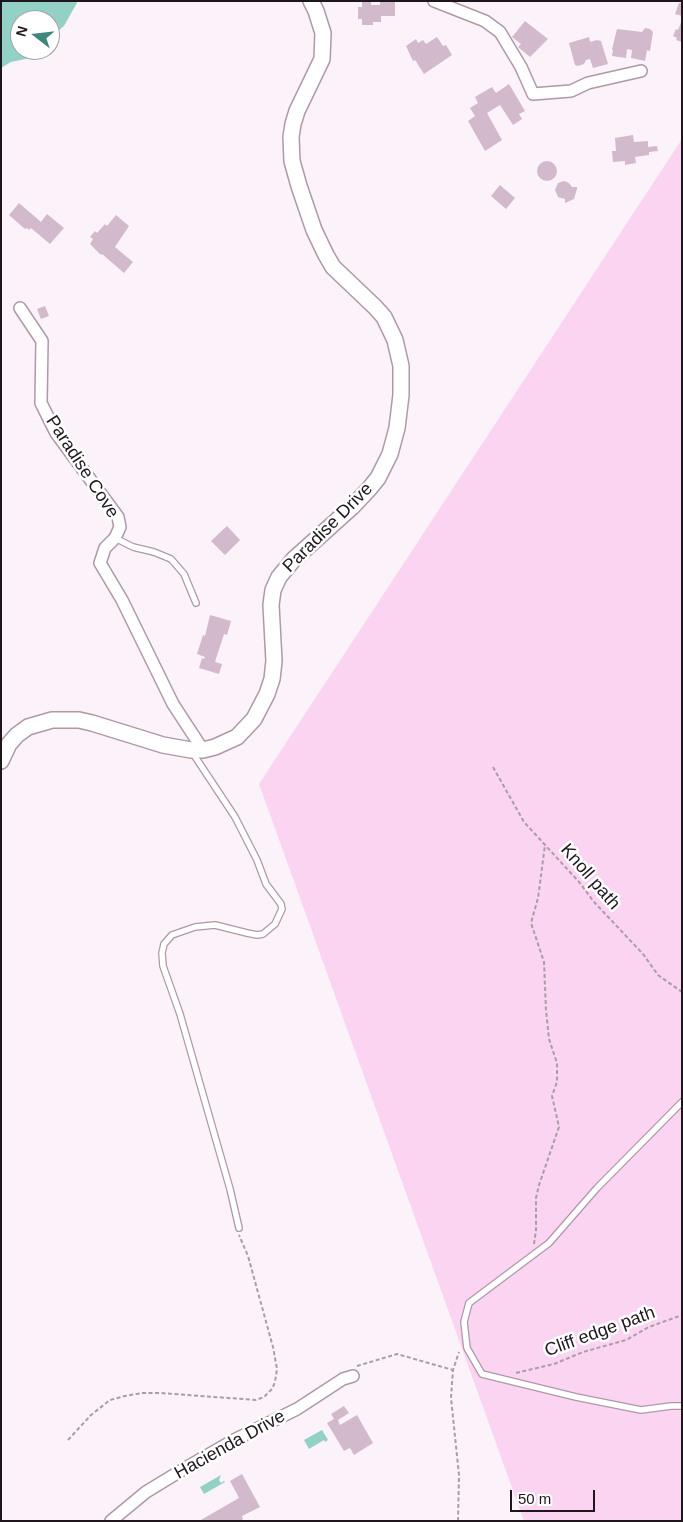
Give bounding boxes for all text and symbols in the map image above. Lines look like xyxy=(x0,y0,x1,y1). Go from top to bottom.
north arrow xyxy=(10,10,60,60)
text: N xyxy=(12,24,31,38)
street label: Paradise Cove xyxy=(41,412,123,522)
street label: Paradise Drive xyxy=(279,479,377,577)
street label: Knoll path xyxy=(556,840,624,914)
street label: Cliff edge path xyxy=(542,1302,658,1362)
street label: Hacienda Drive xyxy=(171,1406,289,1484)
scale bar xyxy=(513,1480,598,1512)
text: 50 m xyxy=(518,1490,551,1507)

